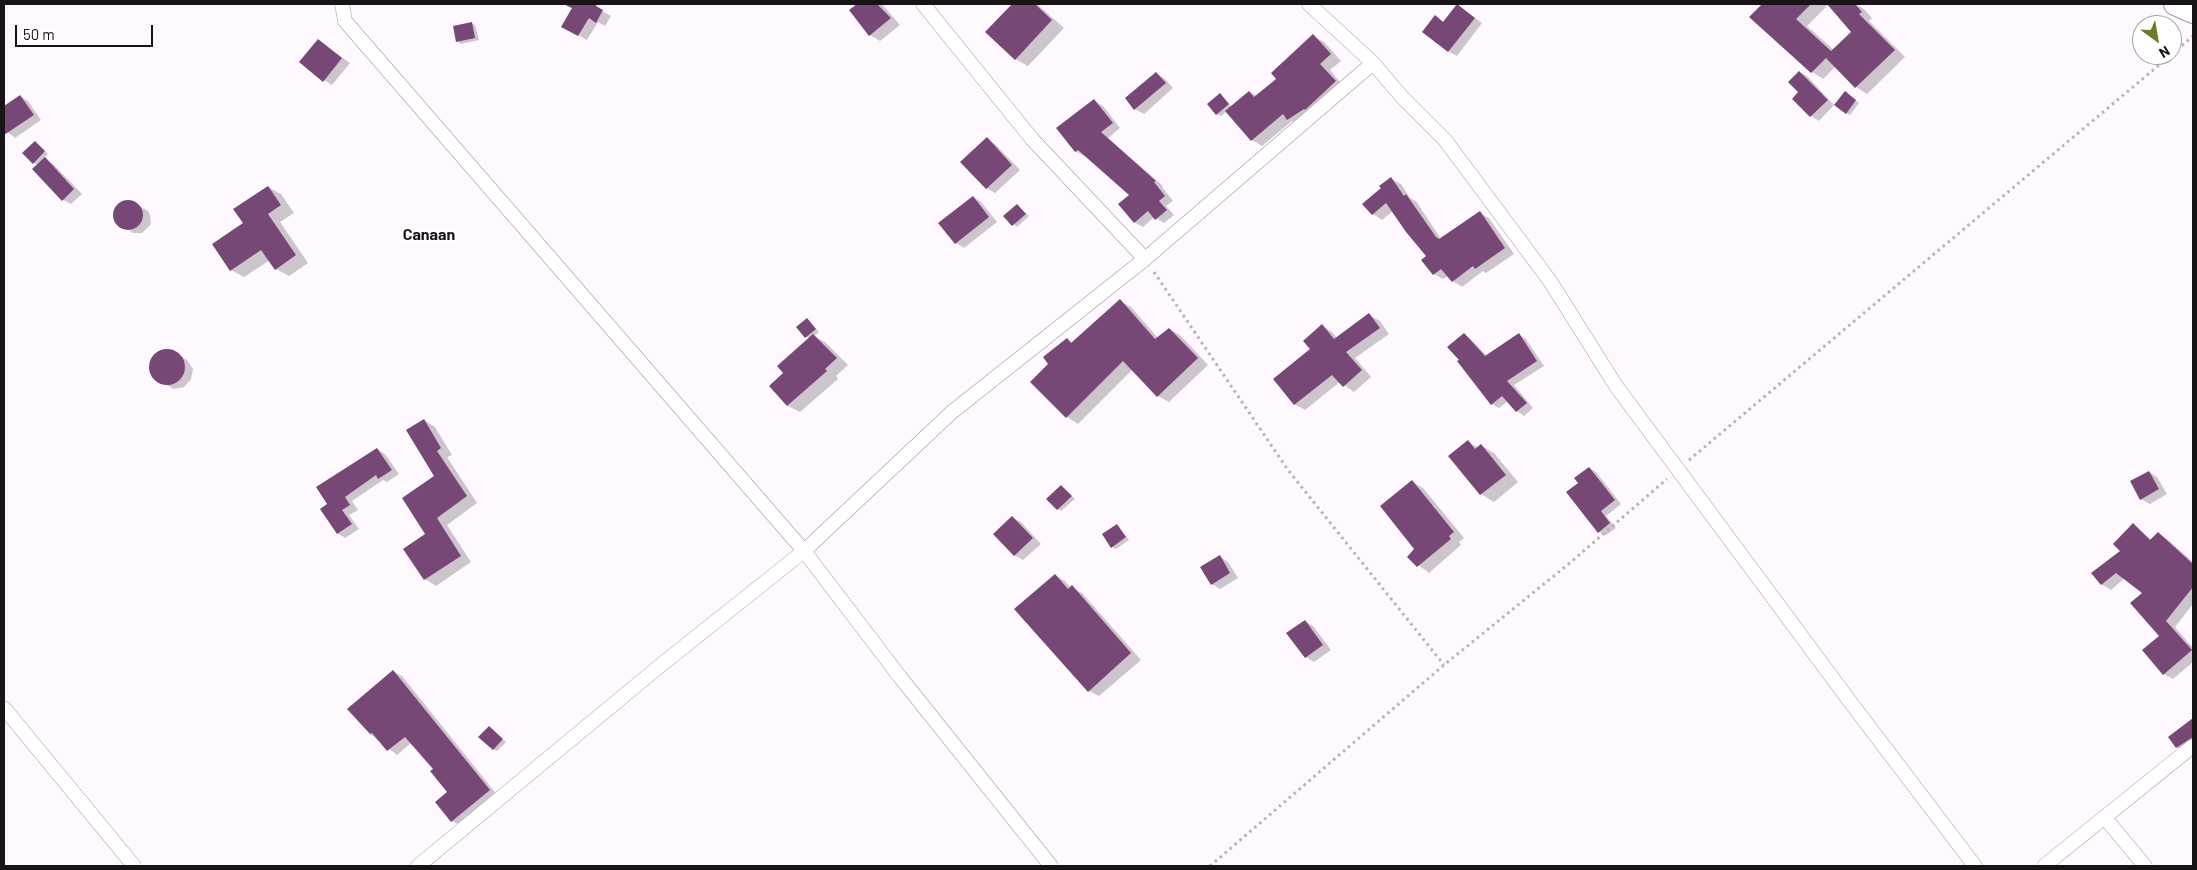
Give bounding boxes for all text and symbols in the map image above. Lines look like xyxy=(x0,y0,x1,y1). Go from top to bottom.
scale bar xyxy=(18,15,155,47)
north arrow xyxy=(2132,15,2182,65)
text: 50 m xyxy=(23,25,55,43)
text: N xyxy=(2156,43,2173,62)
district label: Canaan xyxy=(403,225,455,245)

